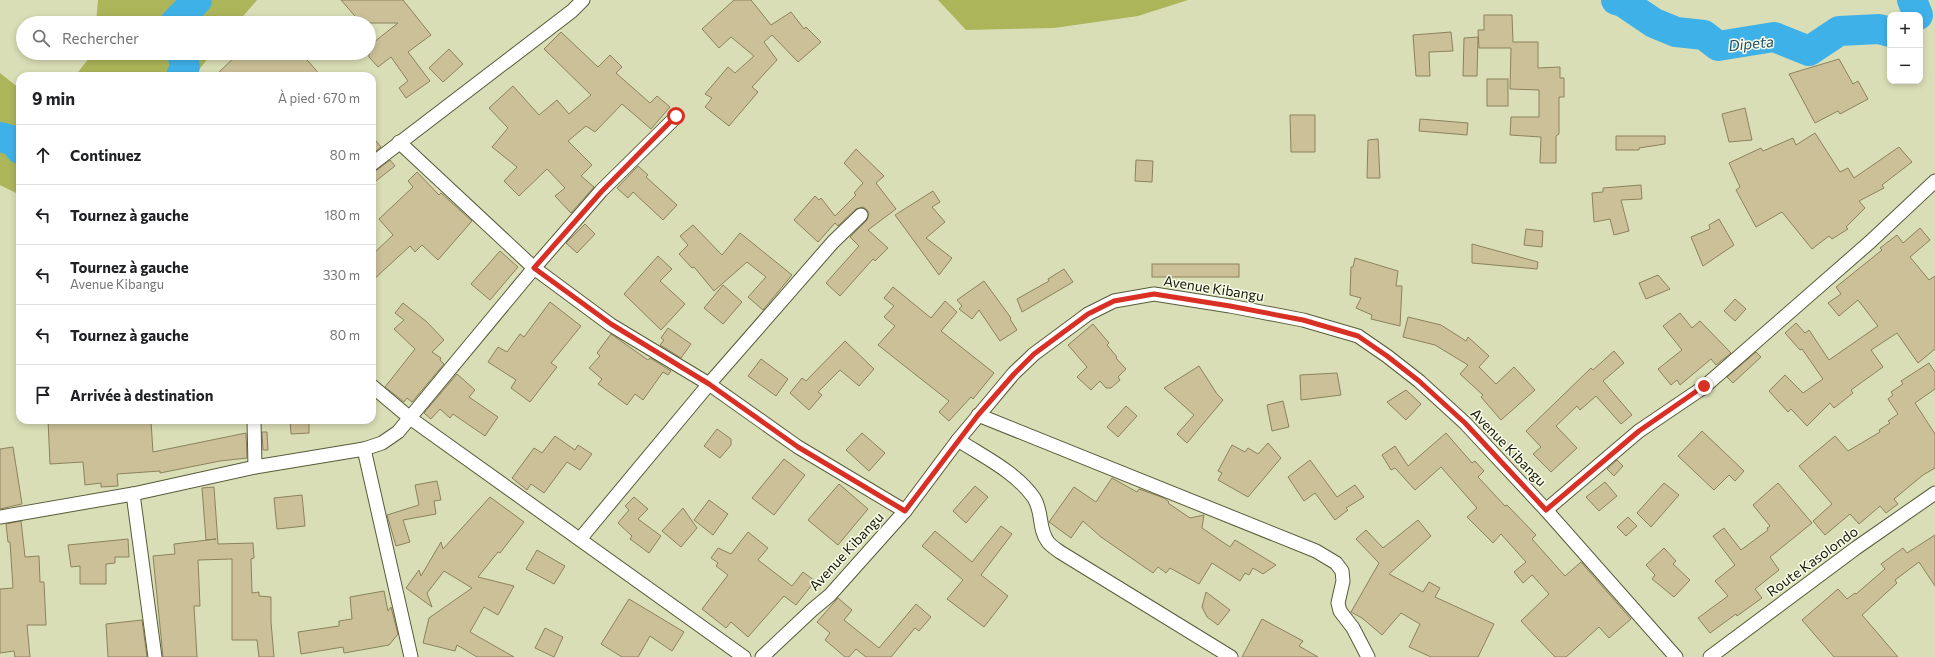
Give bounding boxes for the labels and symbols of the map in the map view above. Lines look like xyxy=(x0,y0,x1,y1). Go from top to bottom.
water label: Dipeta xyxy=(1727,32,1775,54)
route start xyxy=(667,107,685,125)
street label: Avenue Kibangu xyxy=(1163,272,1265,304)
route end xyxy=(1695,377,1713,395)
street label: Avenue Kibangu xyxy=(1468,405,1550,489)
street label: Avenue Kibangu xyxy=(805,508,887,594)
street label: Route Kasolondo xyxy=(1763,522,1861,600)

